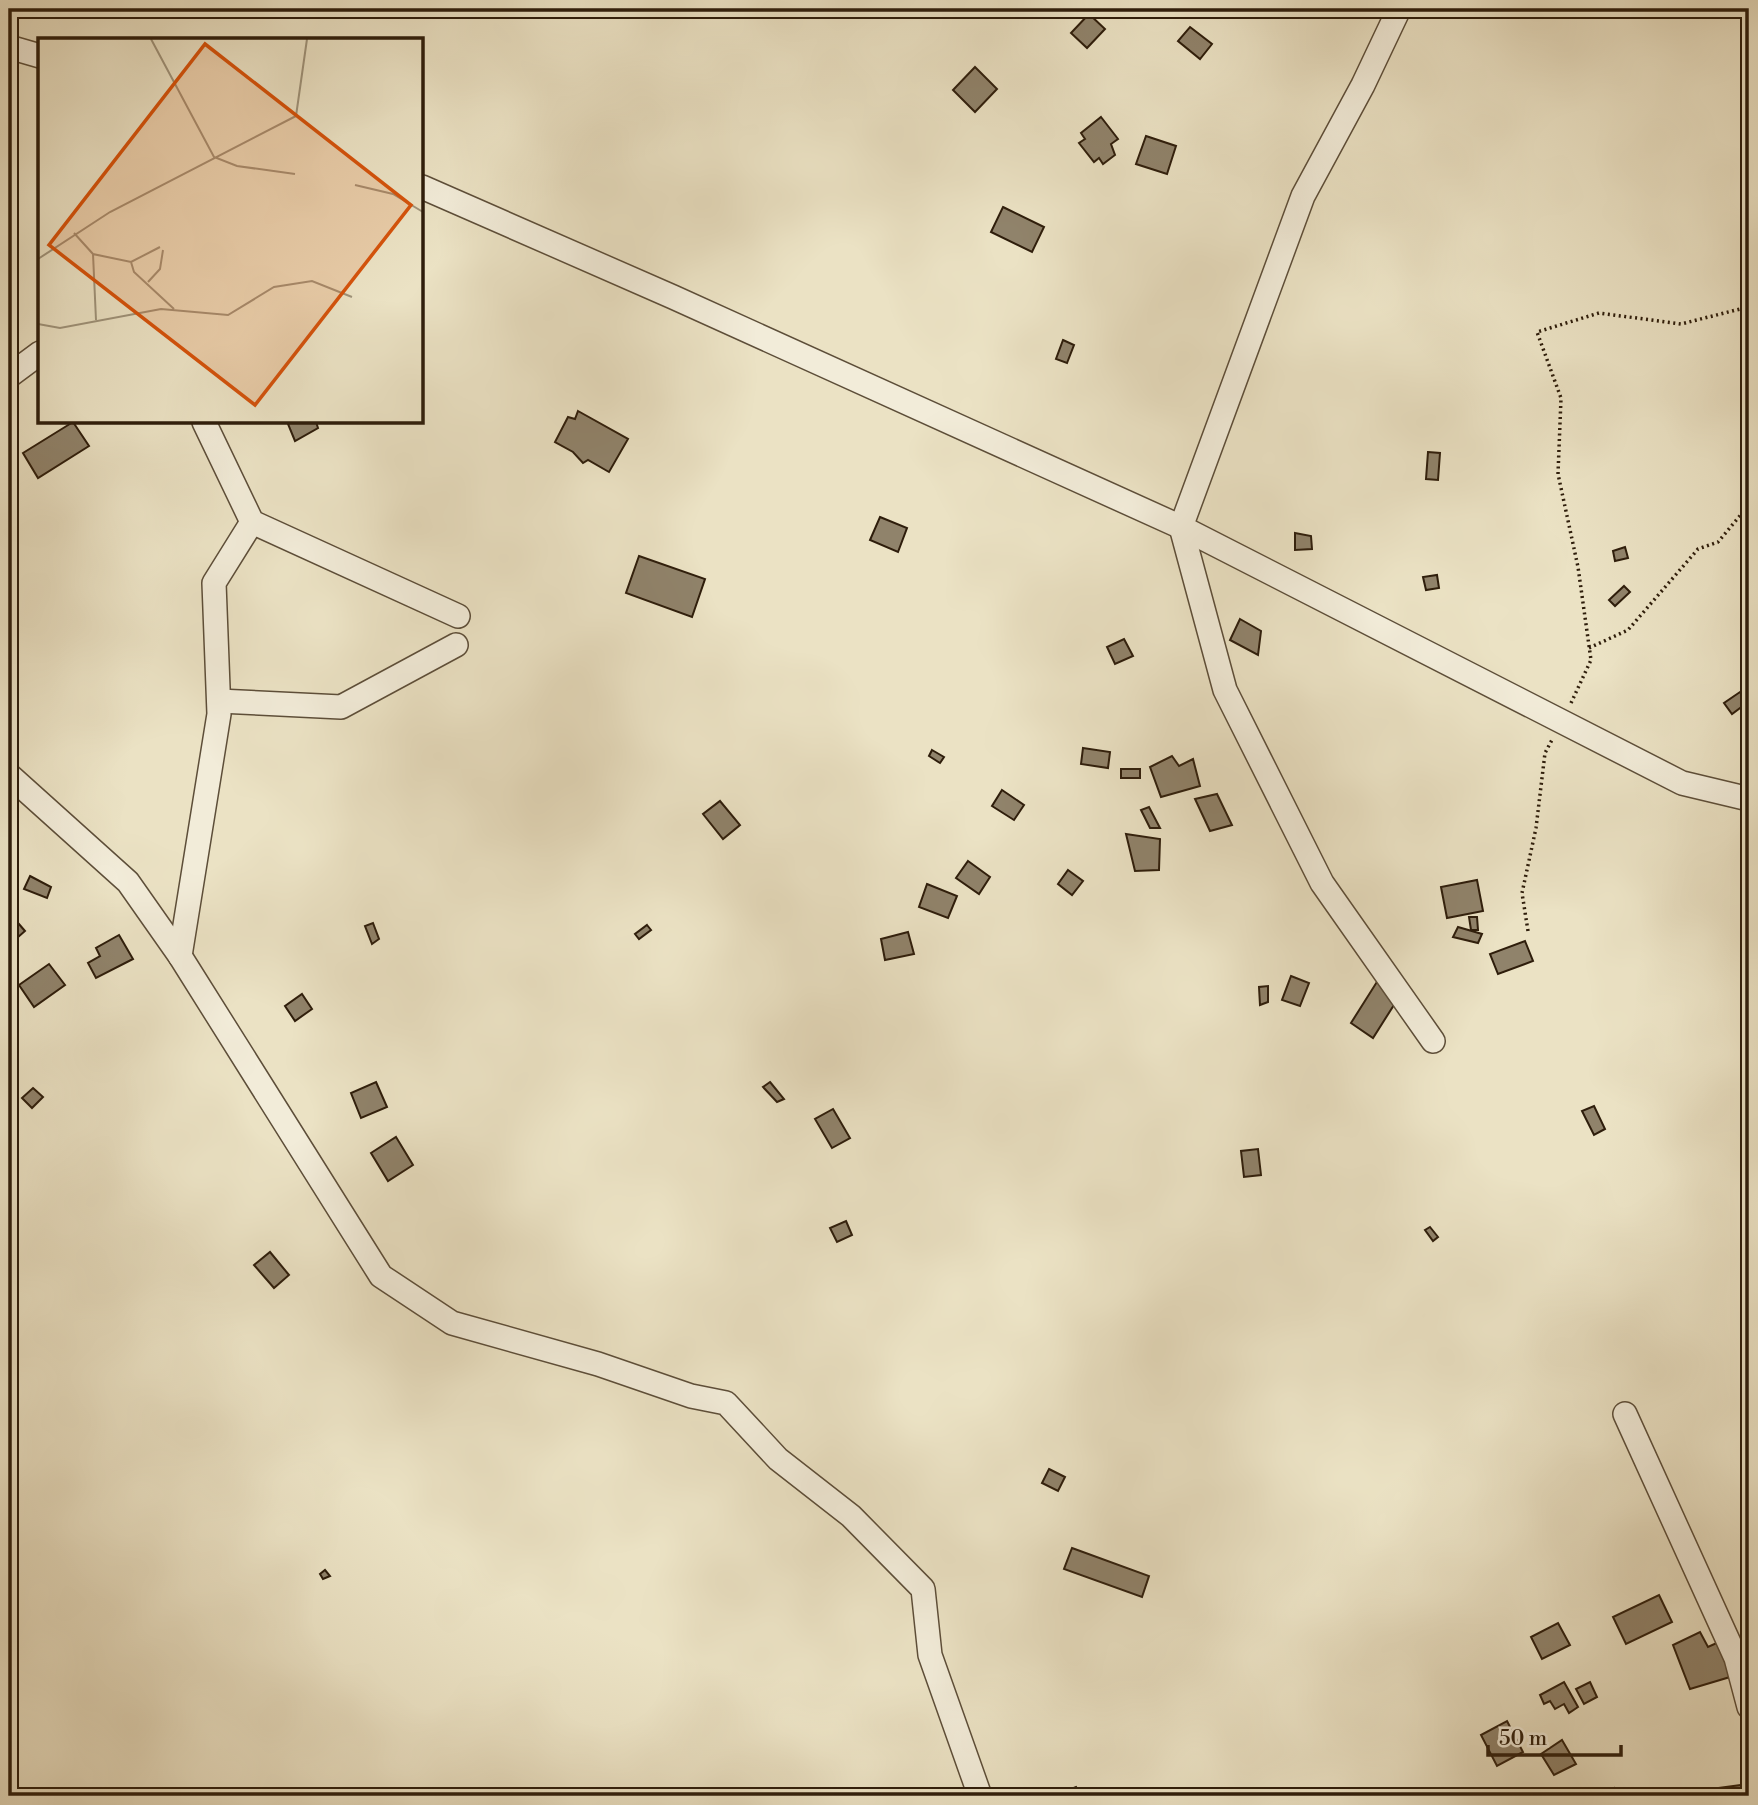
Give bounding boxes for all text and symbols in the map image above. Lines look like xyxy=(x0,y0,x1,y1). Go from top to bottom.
inset map xyxy=(38,38,424,424)
scale bar xyxy=(1488,1714,1622,1758)
text: 50 m xyxy=(1499,1726,1547,1752)

